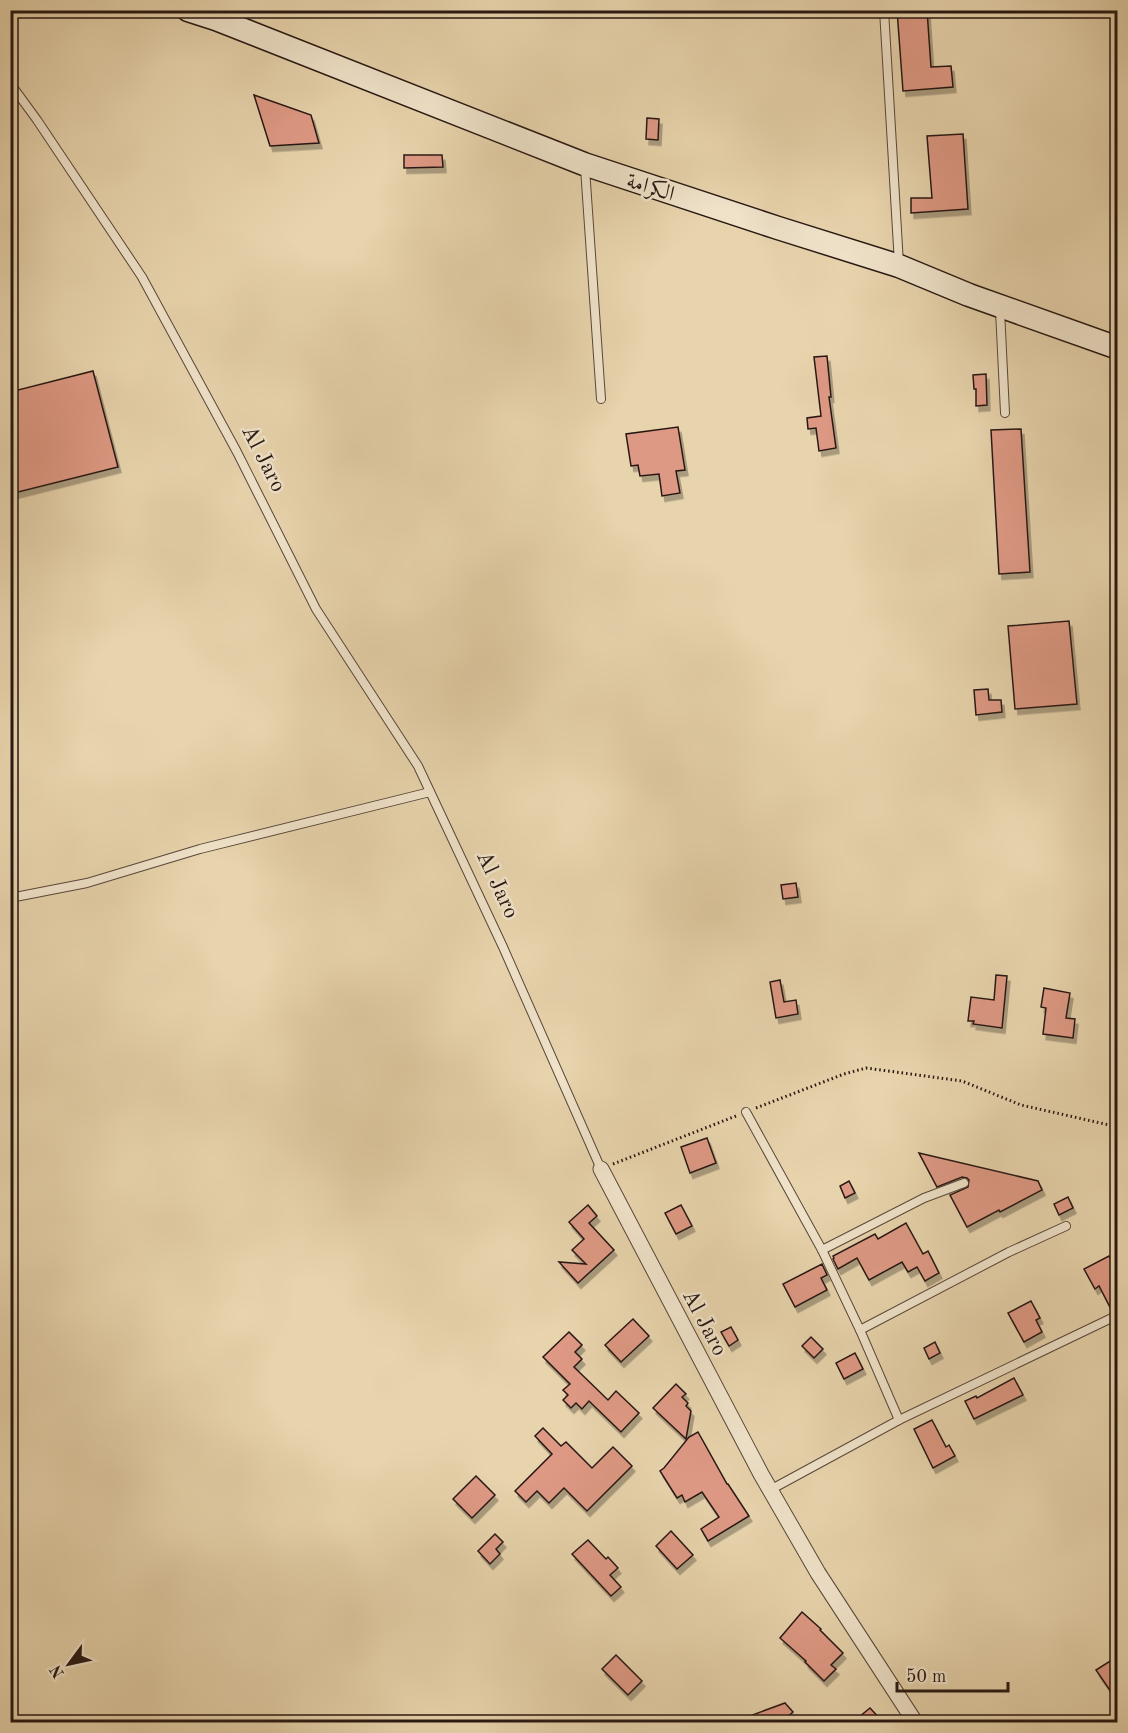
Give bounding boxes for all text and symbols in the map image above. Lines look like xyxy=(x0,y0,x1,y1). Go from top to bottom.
street label: الكرامة xyxy=(623,169,677,207)
street label: Al Jaro xyxy=(237,422,289,496)
street label: Al Jaro xyxy=(472,848,522,922)
street label: Al Jaro xyxy=(678,1286,731,1360)
north arrow xyxy=(39,1634,99,1694)
scale bar xyxy=(897,1655,1008,1693)
text: N xyxy=(48,1661,68,1681)
text: 50 m xyxy=(906,1668,946,1686)

